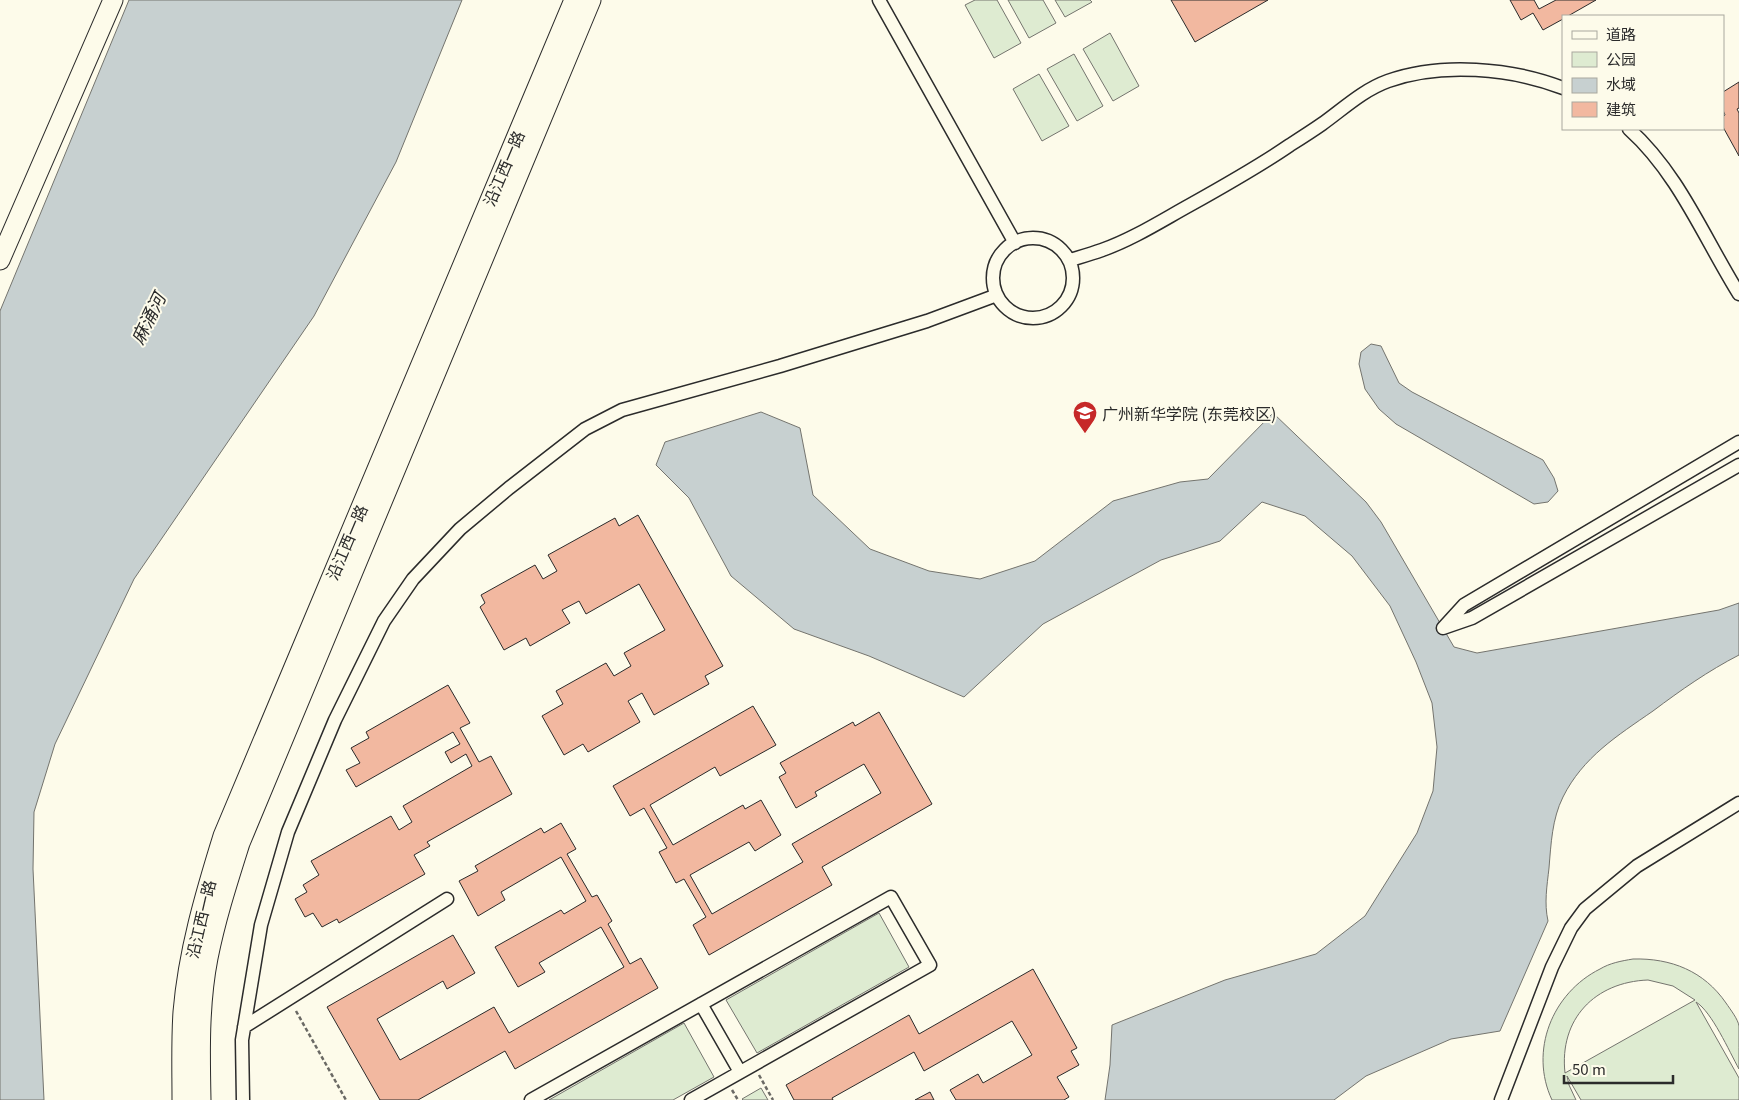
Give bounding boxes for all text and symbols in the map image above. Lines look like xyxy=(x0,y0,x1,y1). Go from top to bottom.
legend xyxy=(1562,15,1724,130)
text: 道路 xyxy=(1606,23,1636,44)
text: 公园 xyxy=(1606,48,1636,69)
text: 水域 xyxy=(1606,73,1636,94)
text: 建筑 xyxy=(1606,98,1636,119)
street label: 沿江西一路 xyxy=(476,126,530,210)
water label: 麻涌河 xyxy=(123,285,172,348)
school or university icon: 广州新华学院 (东莞校区) xyxy=(1072,400,1098,434)
place label: 广州新华学院 (东莞校区) xyxy=(1102,401,1276,425)
street label: 沿江西一路 xyxy=(319,500,373,584)
street label: 沿江西一路 xyxy=(179,877,221,961)
scale bar xyxy=(1564,1052,1673,1084)
text: 50 m xyxy=(1572,1058,1606,1079)

